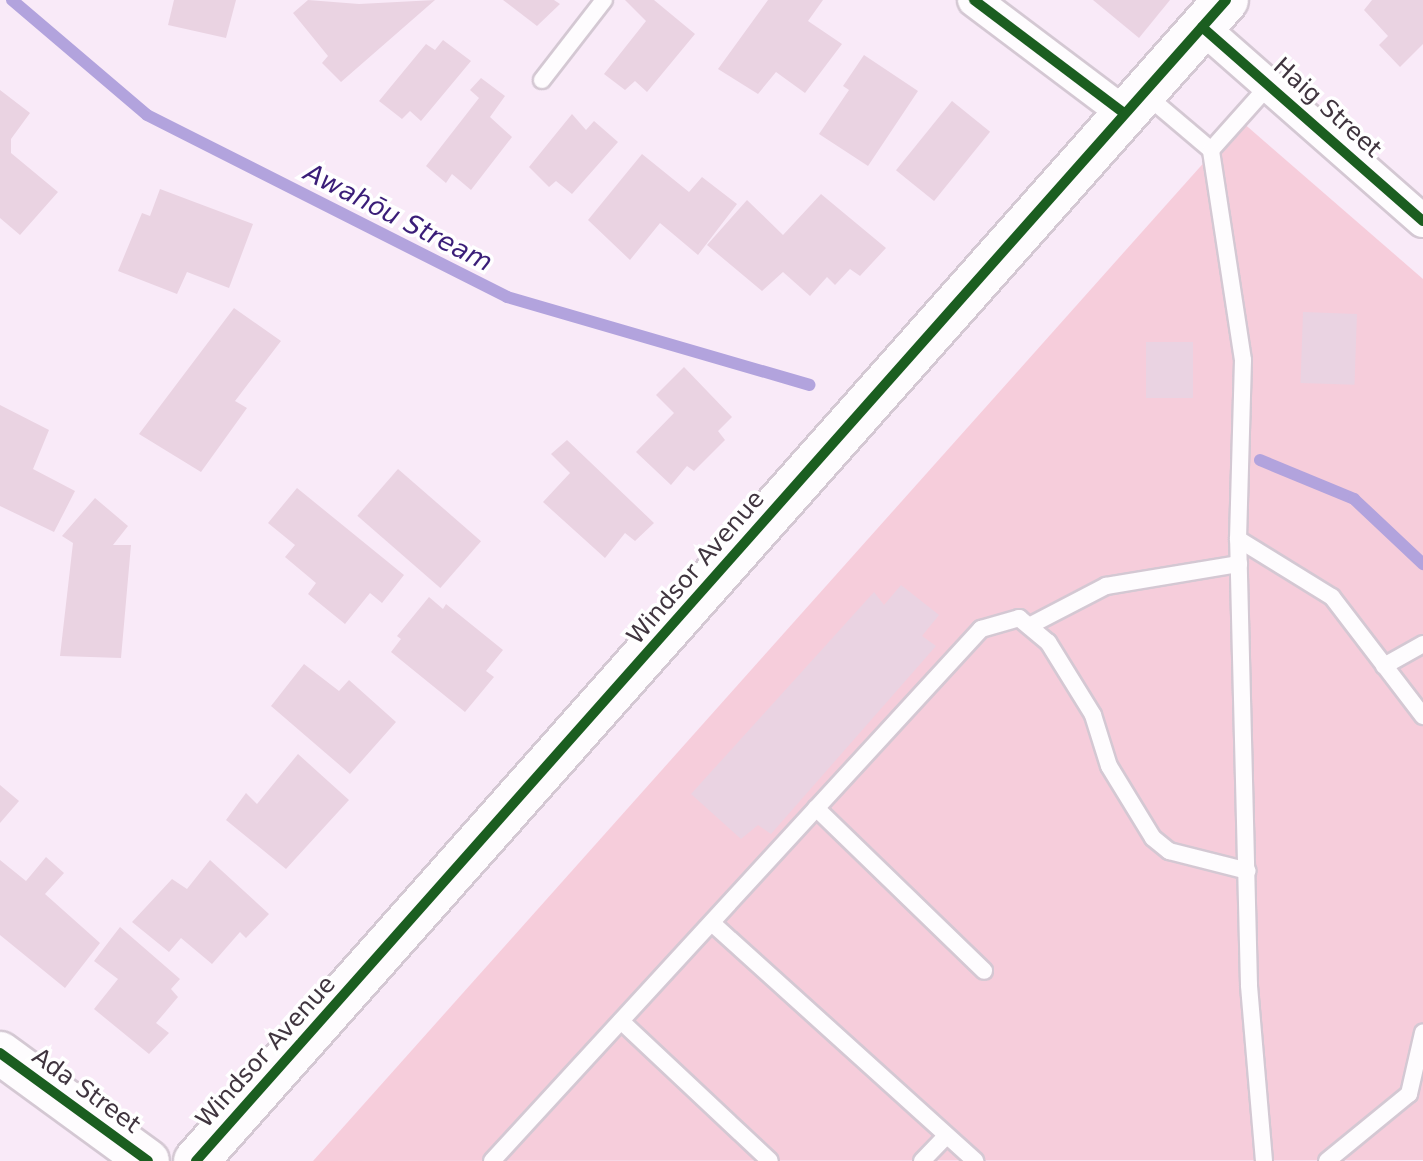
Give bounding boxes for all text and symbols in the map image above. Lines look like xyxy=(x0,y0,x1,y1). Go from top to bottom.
street label: Haig Street xyxy=(1267,52,1387,164)
water label: Awahōu Stream xyxy=(299,157,497,279)
street label: Windsor Avenue xyxy=(621,485,771,651)
street label: Windsor Avenue xyxy=(190,970,342,1134)
street label: Ada Street xyxy=(26,1042,146,1140)

